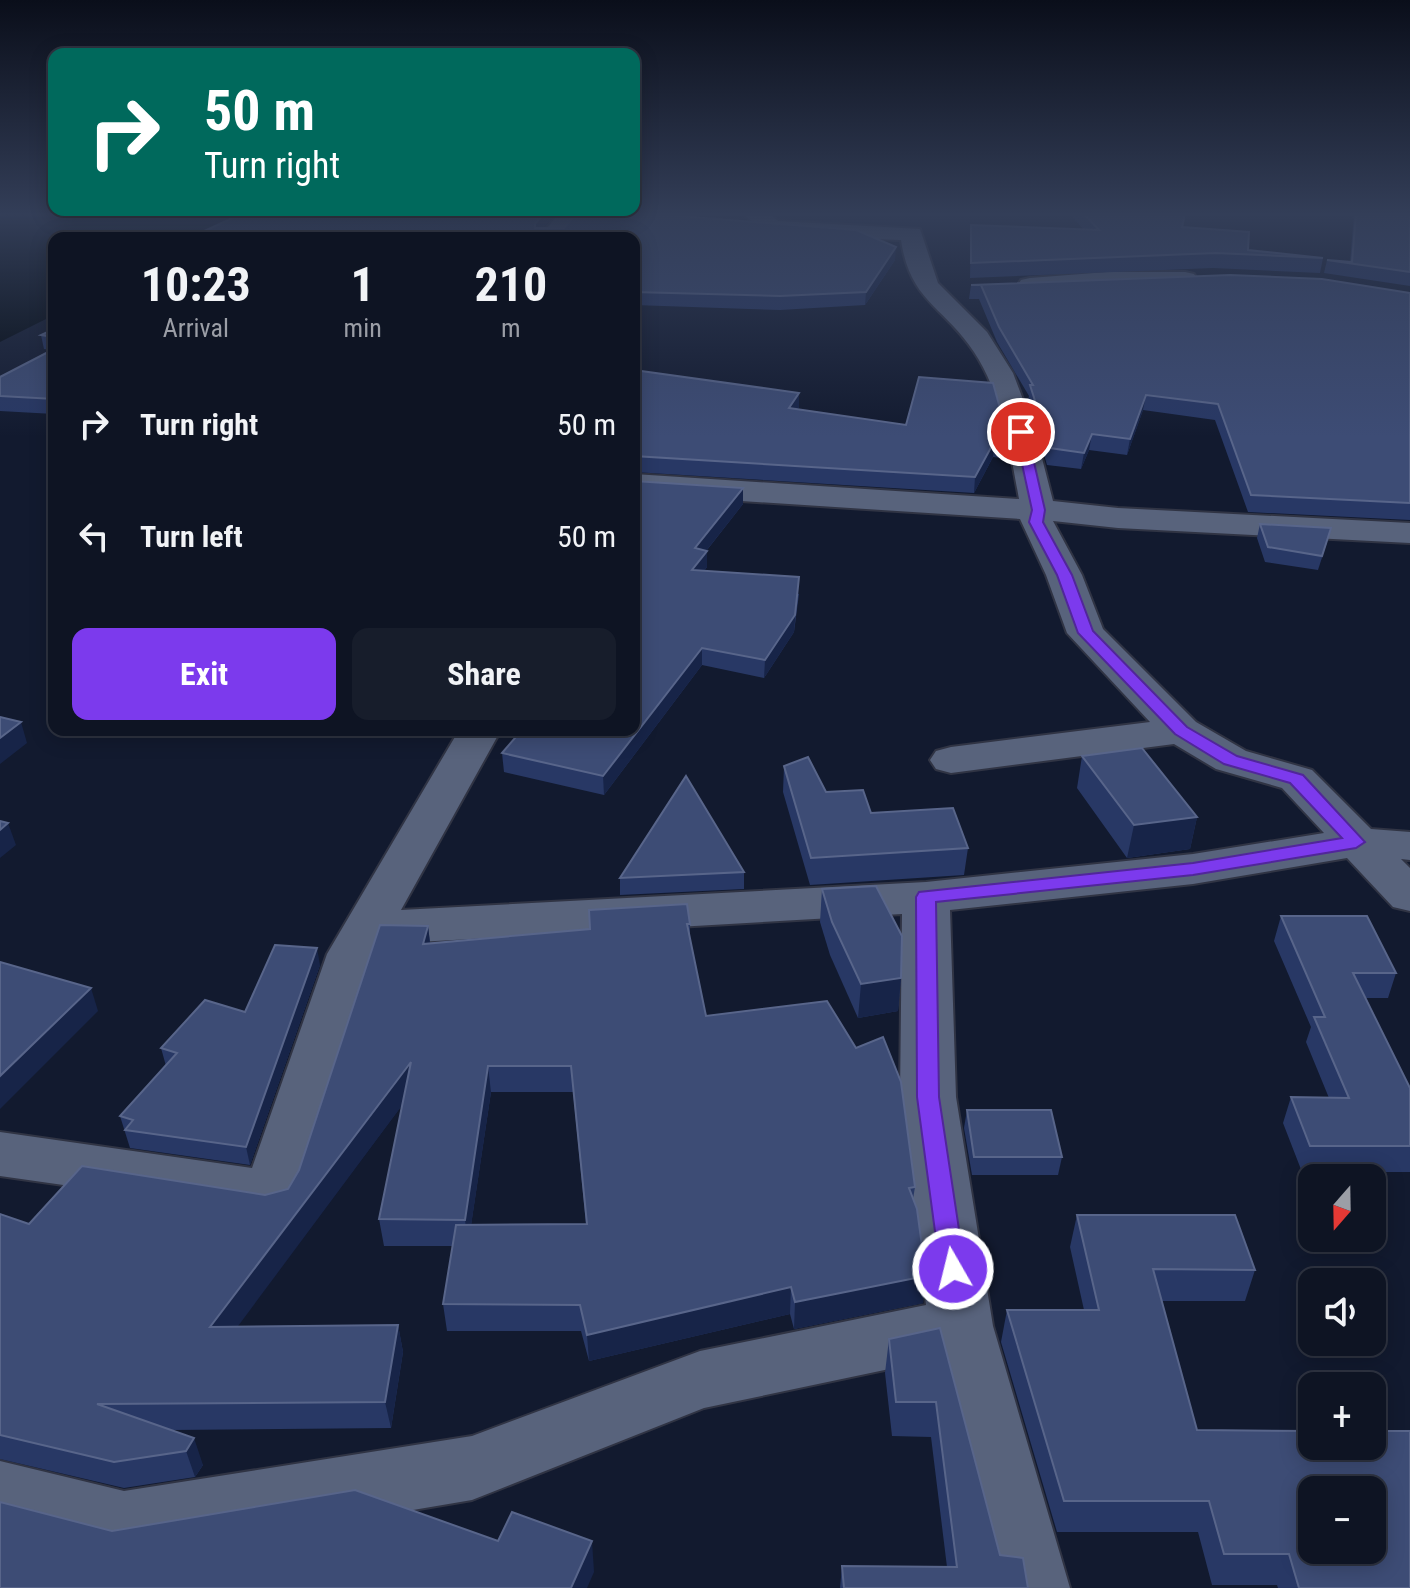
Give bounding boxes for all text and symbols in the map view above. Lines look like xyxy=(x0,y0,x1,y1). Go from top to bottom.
text: 50 m xyxy=(204,78,315,144)
icon: right xyxy=(72,80,176,184)
text: Turn right xyxy=(204,145,340,187)
text: 10:23 xyxy=(141,256,251,313)
text: 1 xyxy=(351,256,375,313)
text: 210 xyxy=(474,256,547,313)
text: Arrival xyxy=(163,313,229,343)
text: min xyxy=(344,313,382,343)
text: m xyxy=(501,313,521,343)
pin xyxy=(987,398,1055,466)
icon: right xyxy=(72,402,116,446)
text: Turn right xyxy=(140,407,258,442)
text: 50 m xyxy=(557,407,616,442)
icon: arrive xyxy=(999,410,1043,454)
icon: left xyxy=(72,514,116,558)
text: Turn left xyxy=(140,519,243,554)
text: 50 m xyxy=(557,519,616,554)
button: Exit xyxy=(72,628,336,720)
button: Share xyxy=(352,628,616,720)
north arrow xyxy=(1298,1164,1386,1252)
map controls xyxy=(1298,1164,1386,1564)
position arrow xyxy=(911,1227,995,1311)
button: sound xyxy=(1298,1268,1386,1356)
button: + xyxy=(1298,1372,1386,1460)
button: − xyxy=(1298,1476,1386,1564)

